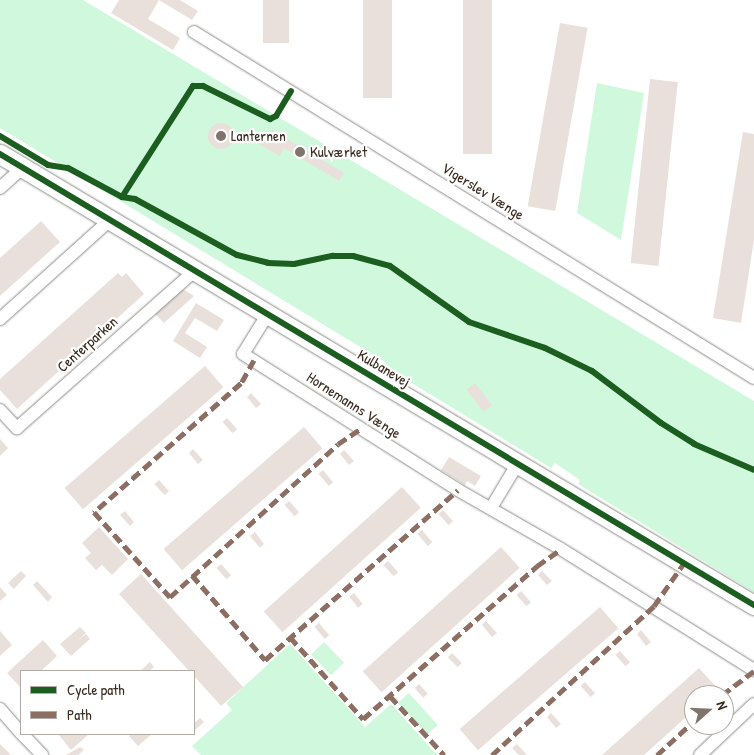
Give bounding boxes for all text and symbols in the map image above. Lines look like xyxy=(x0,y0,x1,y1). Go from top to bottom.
place label: Lanternen xyxy=(231,127,286,145)
marker: Lanternen xyxy=(215,130,227,142)
place label: Kulværket xyxy=(310,143,367,161)
marker: Kulværket xyxy=(294,146,306,158)
street label: Vigerslev Vænge xyxy=(439,159,527,223)
street label: Centerparken xyxy=(53,312,121,376)
street label: Kulbanevej xyxy=(354,345,414,391)
street label: Hornemanns Vænge xyxy=(304,368,404,442)
legend xyxy=(20,670,195,735)
text: Cycle path xyxy=(67,679,125,700)
north arrow xyxy=(684,685,734,735)
text: N xyxy=(712,698,733,712)
text: Path xyxy=(67,704,92,725)

